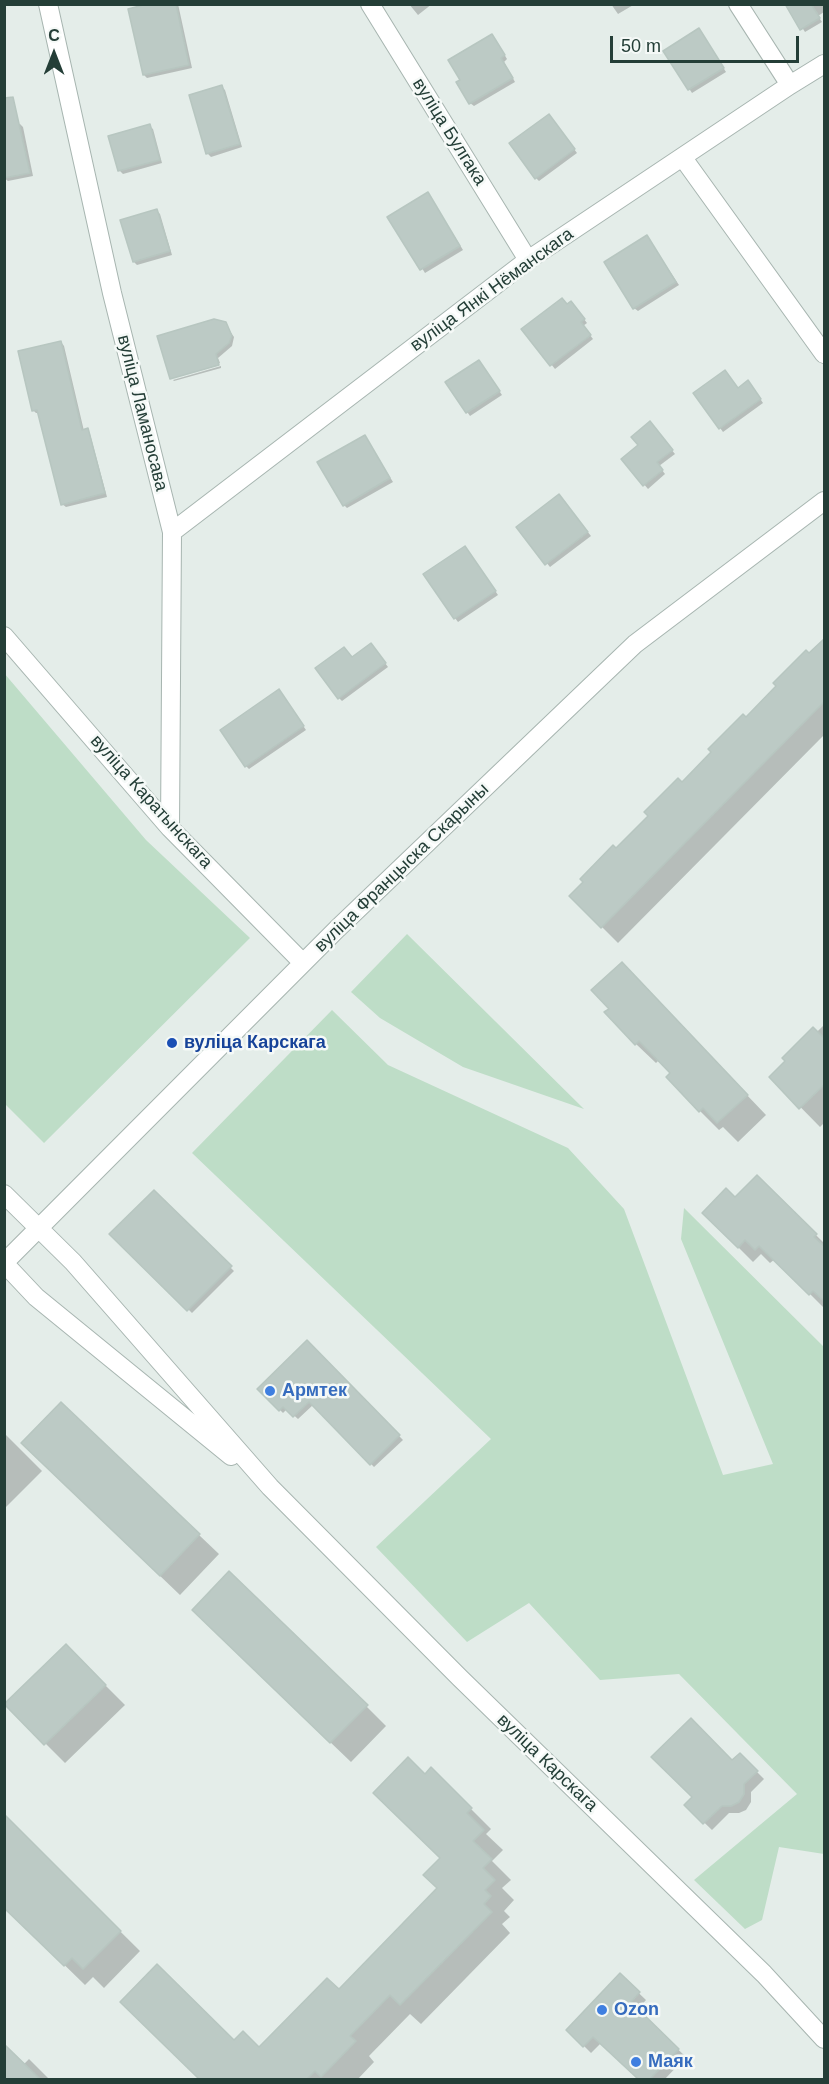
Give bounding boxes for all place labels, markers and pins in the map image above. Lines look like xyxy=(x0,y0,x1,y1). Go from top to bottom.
place label: вуліца Карскага xyxy=(184,1032,326,1054)
marker: вуліца Карскага xyxy=(165,1036,179,1050)
place label: Армтек xyxy=(282,1380,347,1402)
marker: Армтек xyxy=(263,1384,277,1398)
place label: Ozon xyxy=(614,1999,659,2021)
marker: Ozon xyxy=(595,2003,609,2017)
place label: Маяк xyxy=(648,2051,693,2073)
marker: Маяк xyxy=(629,2055,643,2069)

